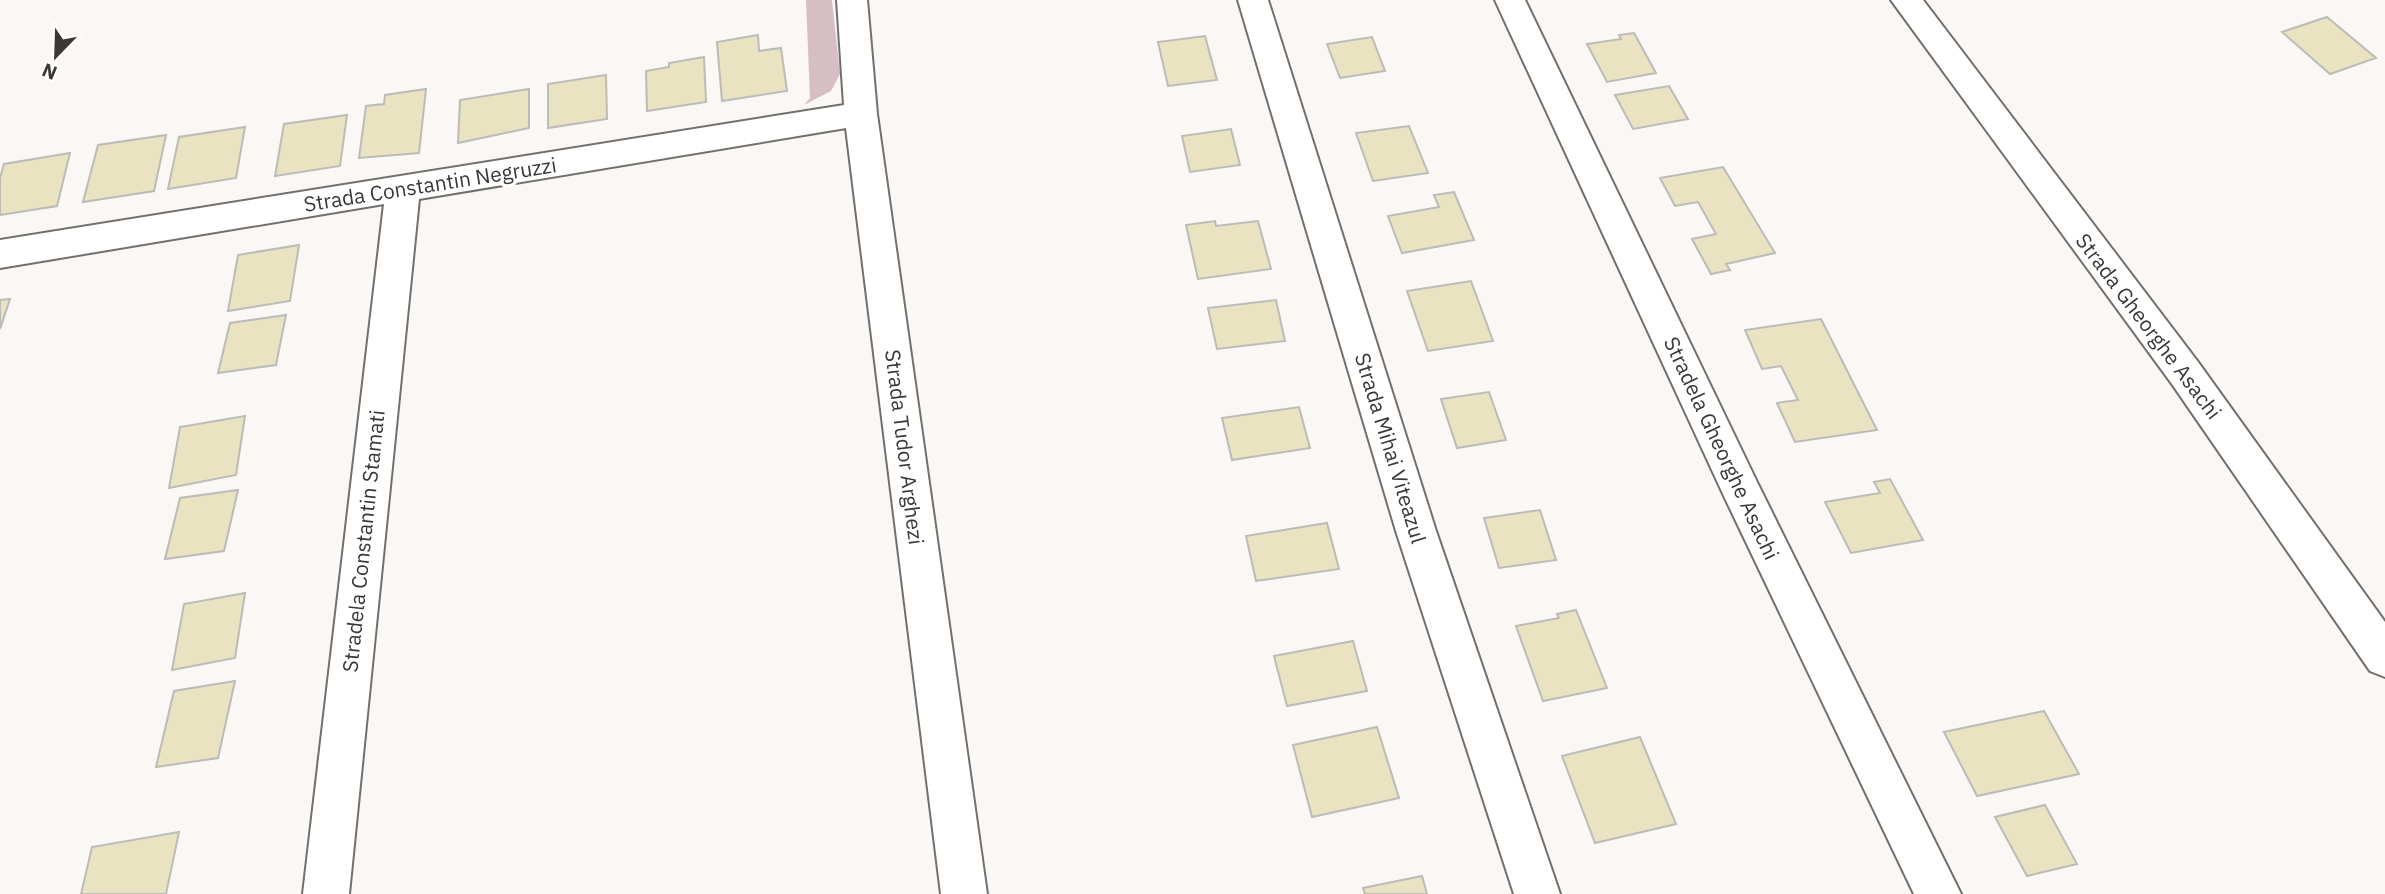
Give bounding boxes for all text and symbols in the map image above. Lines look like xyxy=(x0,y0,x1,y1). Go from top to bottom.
north arrow xyxy=(21,21,91,91)
text: N xyxy=(38,58,60,85)
street label: Strada Constantin Negruzzi xyxy=(302,150,558,218)
street label: Strada Gheorghe Asachi xyxy=(2070,227,2228,425)
street label: Stradela Gheorghe Asachi xyxy=(1658,332,1786,564)
street label: Strada Tudor Arghezi xyxy=(879,348,931,546)
street label: Strada Mihai Viteazul xyxy=(1349,349,1433,547)
street label: Stradela Constantin Stamati xyxy=(335,408,391,674)

